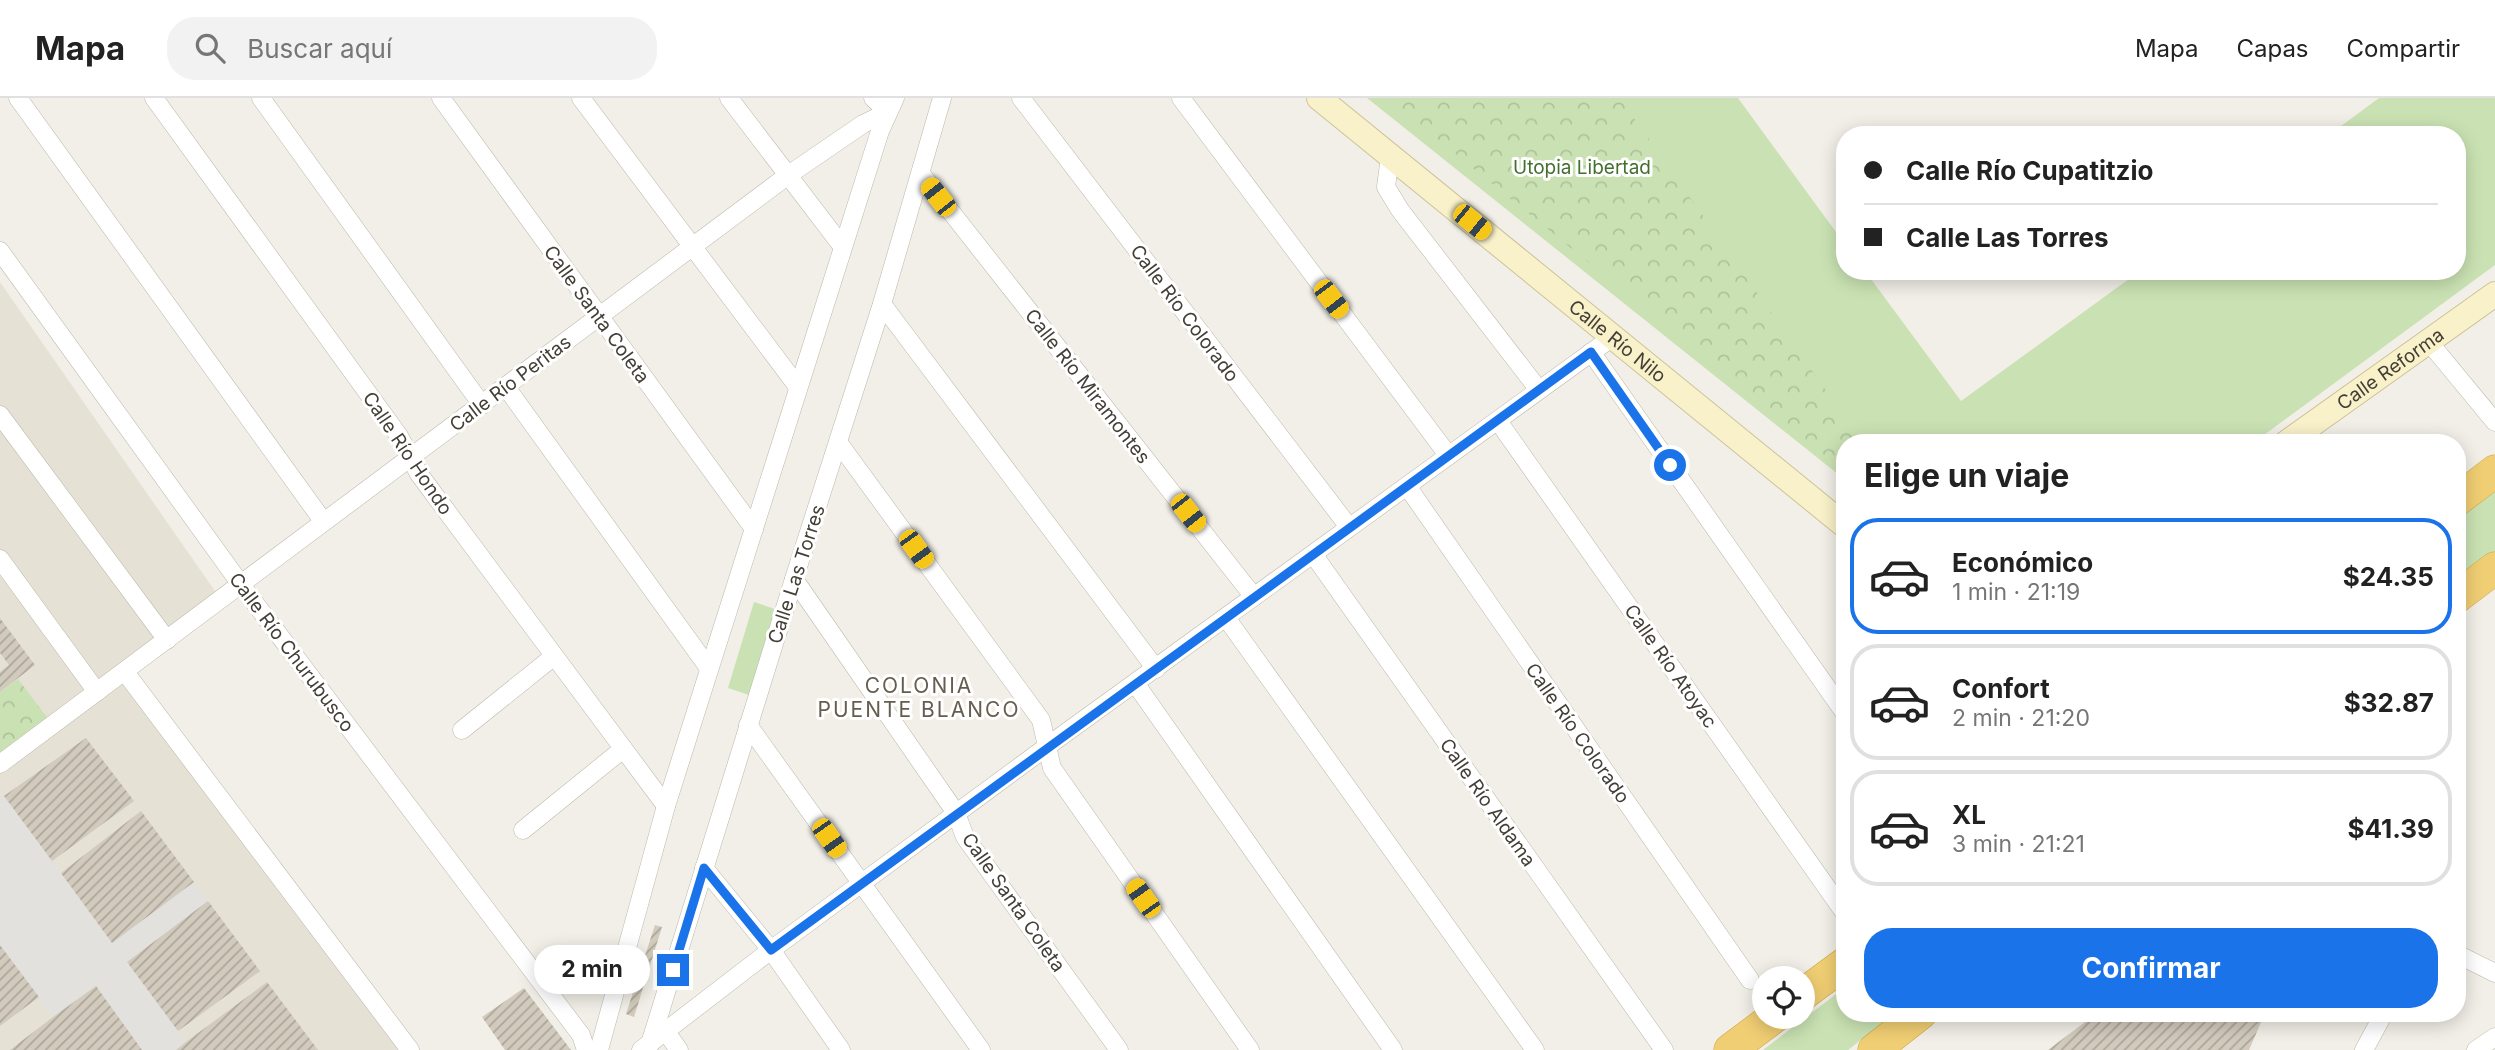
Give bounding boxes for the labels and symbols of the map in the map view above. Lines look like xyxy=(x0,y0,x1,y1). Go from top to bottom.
park label: Utopia Libertad xyxy=(1513,156,1651,179)
car xyxy=(917,174,960,220)
car xyxy=(1450,201,1495,243)
street label: Calle Río Colorado xyxy=(1126,240,1244,386)
street label: Calle Santa Coleta xyxy=(539,241,654,388)
car xyxy=(1310,276,1353,322)
street label: Calle Río Nilo xyxy=(1564,295,1671,388)
street label: Calle Río Miramontes xyxy=(1020,304,1155,468)
street label: Calle Reforma xyxy=(2333,323,2448,415)
street label: Calle Río Peritas xyxy=(445,330,575,436)
street label: Calle Río Hondo xyxy=(358,387,457,519)
route start xyxy=(1654,449,1686,481)
car xyxy=(1167,490,1210,536)
street label: Calle Las Torres xyxy=(763,502,830,646)
car xyxy=(896,526,937,572)
street label: Calle Río Churubusco xyxy=(224,568,359,737)
street label: Calle Río Atoyac xyxy=(1619,600,1722,733)
street label: Calle Río Colorado xyxy=(1521,659,1635,808)
district label: COLONIA PUENTE BLANCO xyxy=(818,673,1020,722)
street label: Calle Río Aldama xyxy=(1435,734,1540,871)
car xyxy=(809,815,850,861)
street label: Calle Santa Coleta xyxy=(957,828,1070,976)
car xyxy=(1123,875,1164,921)
callout: 2 min xyxy=(533,946,648,994)
route end xyxy=(657,954,689,986)

